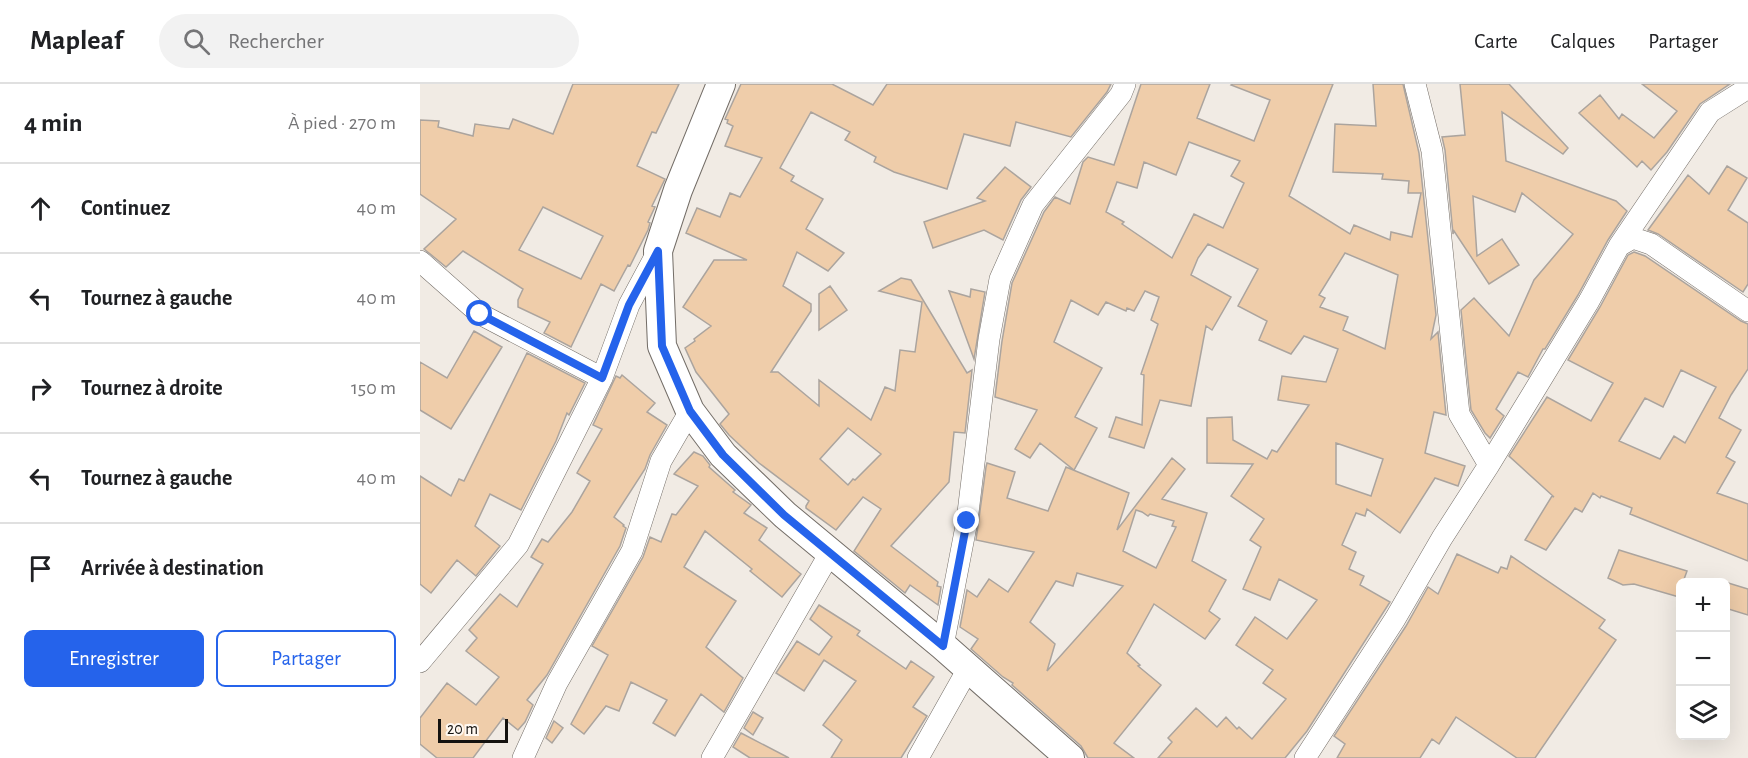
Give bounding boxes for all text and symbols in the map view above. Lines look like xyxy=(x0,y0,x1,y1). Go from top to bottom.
search box xyxy=(159,14,579,68)
icon: search xyxy=(180,25,213,58)
text: Mapleaf xyxy=(30,27,123,55)
text: Rechercher xyxy=(228,30,324,52)
text: Carte xyxy=(1474,31,1518,52)
text: Calques xyxy=(1551,31,1615,52)
text: Partager xyxy=(1648,31,1718,52)
text: 4 min xyxy=(24,110,83,136)
text: À pied · 270 m xyxy=(288,113,396,133)
icon: ahead xyxy=(24,192,57,225)
text: Continuez xyxy=(81,197,170,219)
text: 40 m xyxy=(357,198,396,218)
icon: left xyxy=(24,282,57,315)
text: Tournez à gauche xyxy=(81,287,232,309)
text: 40 m xyxy=(357,288,396,308)
route start xyxy=(466,300,492,326)
icon: right xyxy=(24,372,57,405)
text: Tournez à droite xyxy=(81,377,223,399)
text: 150 m xyxy=(351,378,396,398)
icon: left xyxy=(24,462,57,495)
text: Tournez à gauche xyxy=(81,467,232,489)
text: 40 m xyxy=(357,468,396,488)
route end xyxy=(953,507,979,533)
icon: arrive xyxy=(24,552,57,585)
text: Arrivée à destination xyxy=(81,557,264,579)
map controls xyxy=(1676,578,1730,740)
button: + xyxy=(1676,578,1730,632)
button: Enregistrer xyxy=(24,630,204,687)
button: Partager xyxy=(216,630,396,687)
button: − xyxy=(1676,632,1730,686)
button: layers xyxy=(1676,686,1730,740)
scale bar xyxy=(438,716,508,744)
text: 20 m xyxy=(447,721,478,737)

